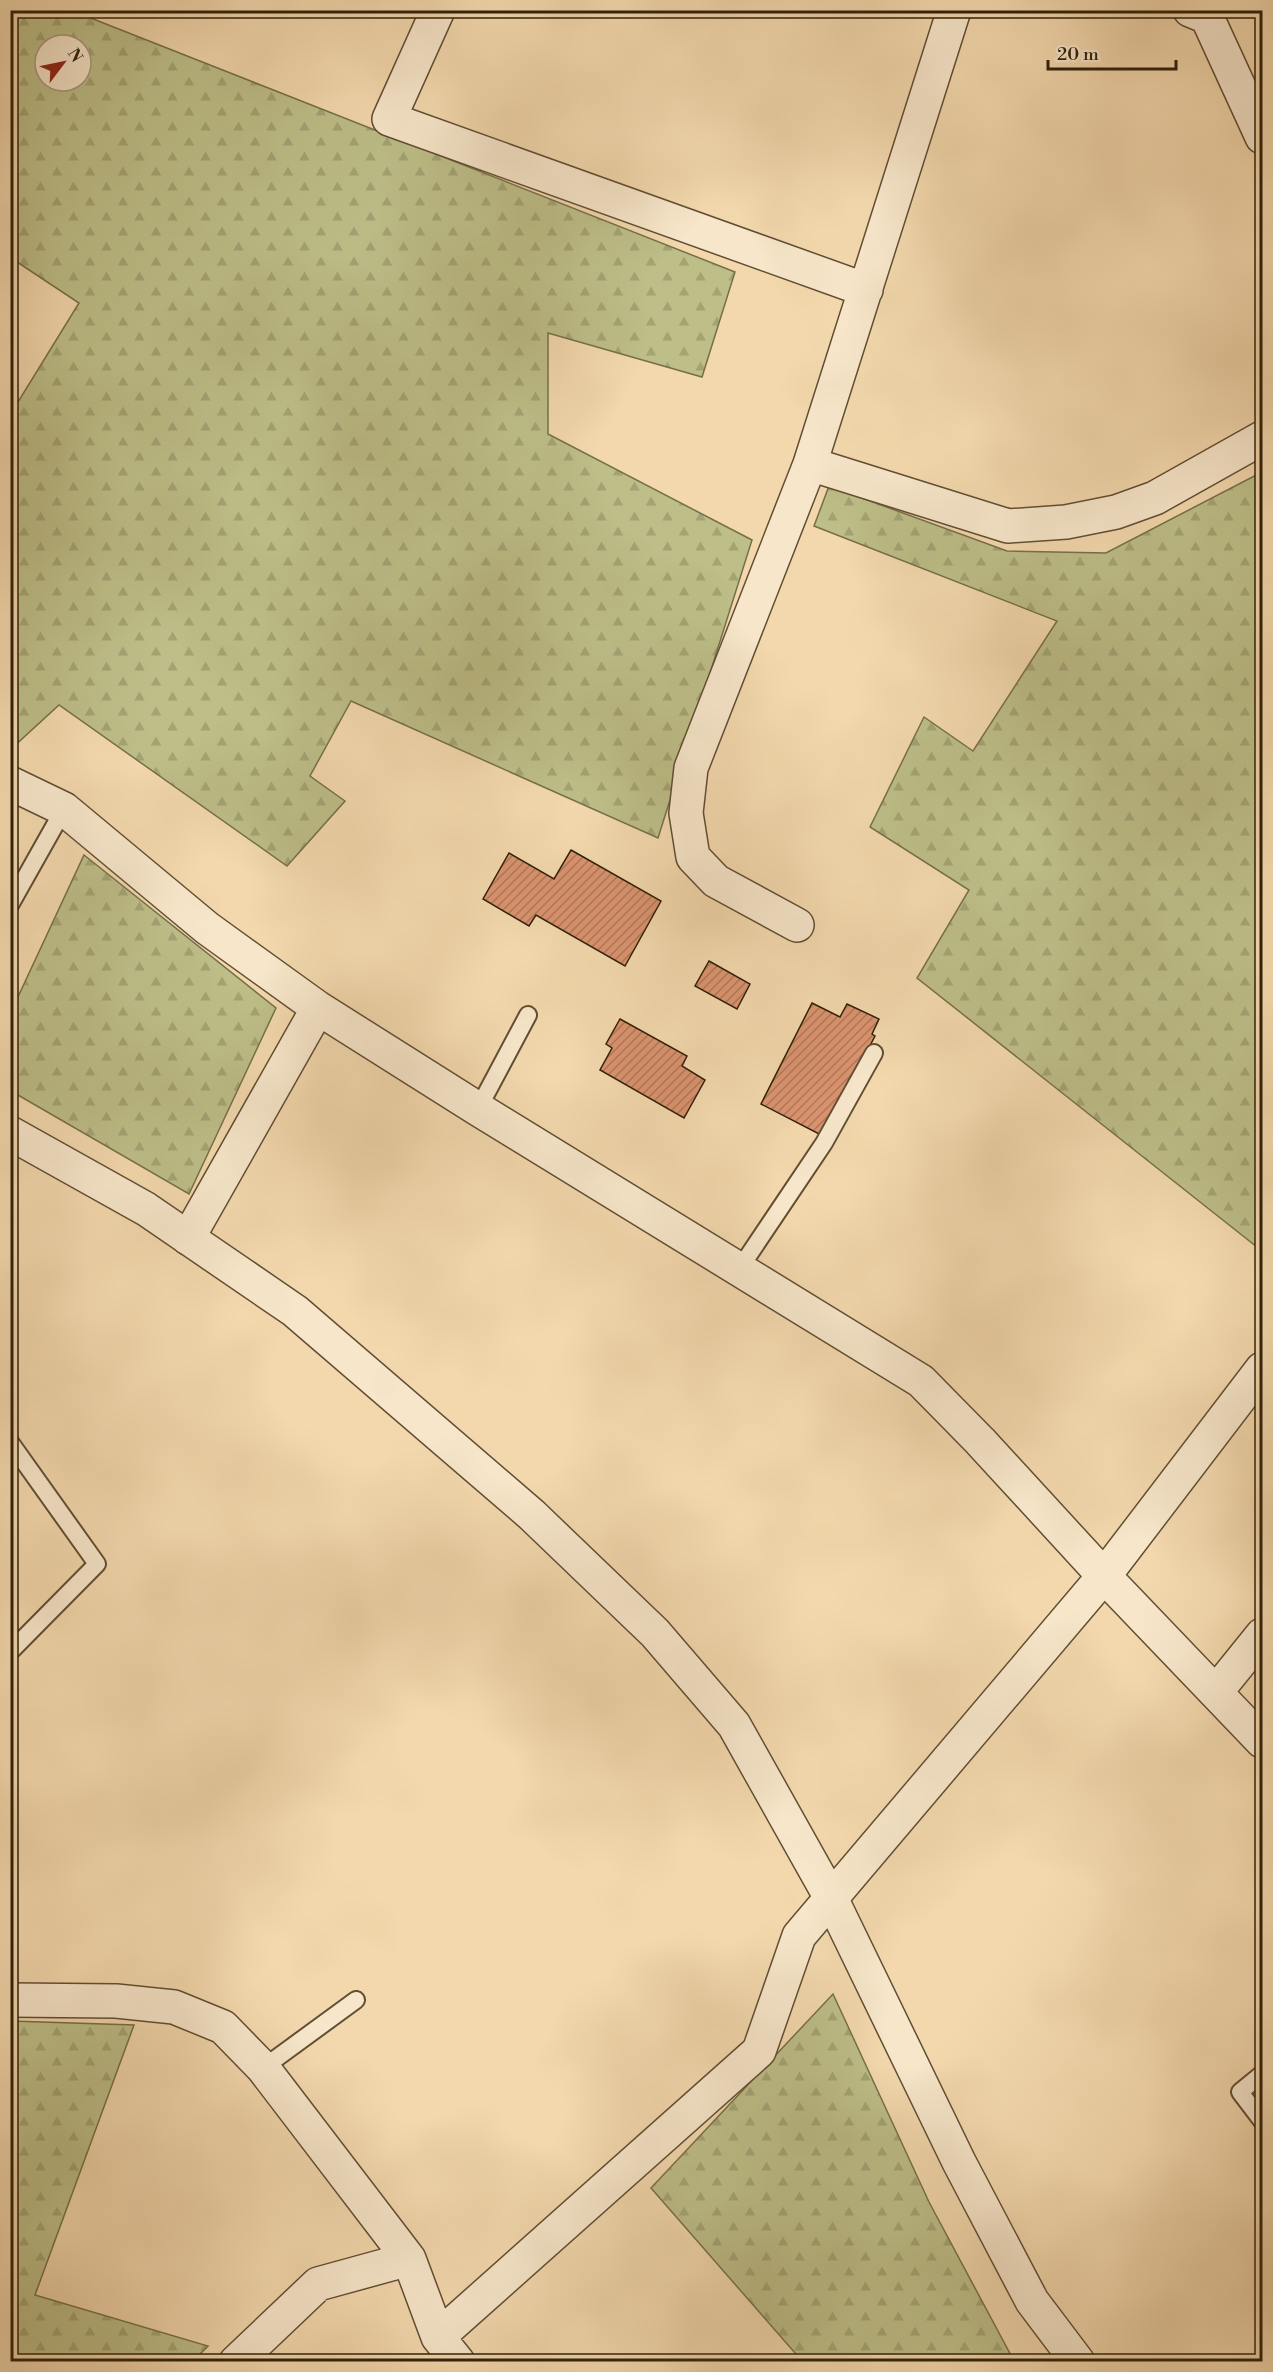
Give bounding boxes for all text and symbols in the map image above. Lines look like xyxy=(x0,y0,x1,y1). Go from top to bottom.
north arrow xyxy=(33,33,93,93)
scale bar xyxy=(1048,33,1176,71)
text: 20 m xyxy=(1057,43,1099,66)
text: N xyxy=(63,45,87,67)

